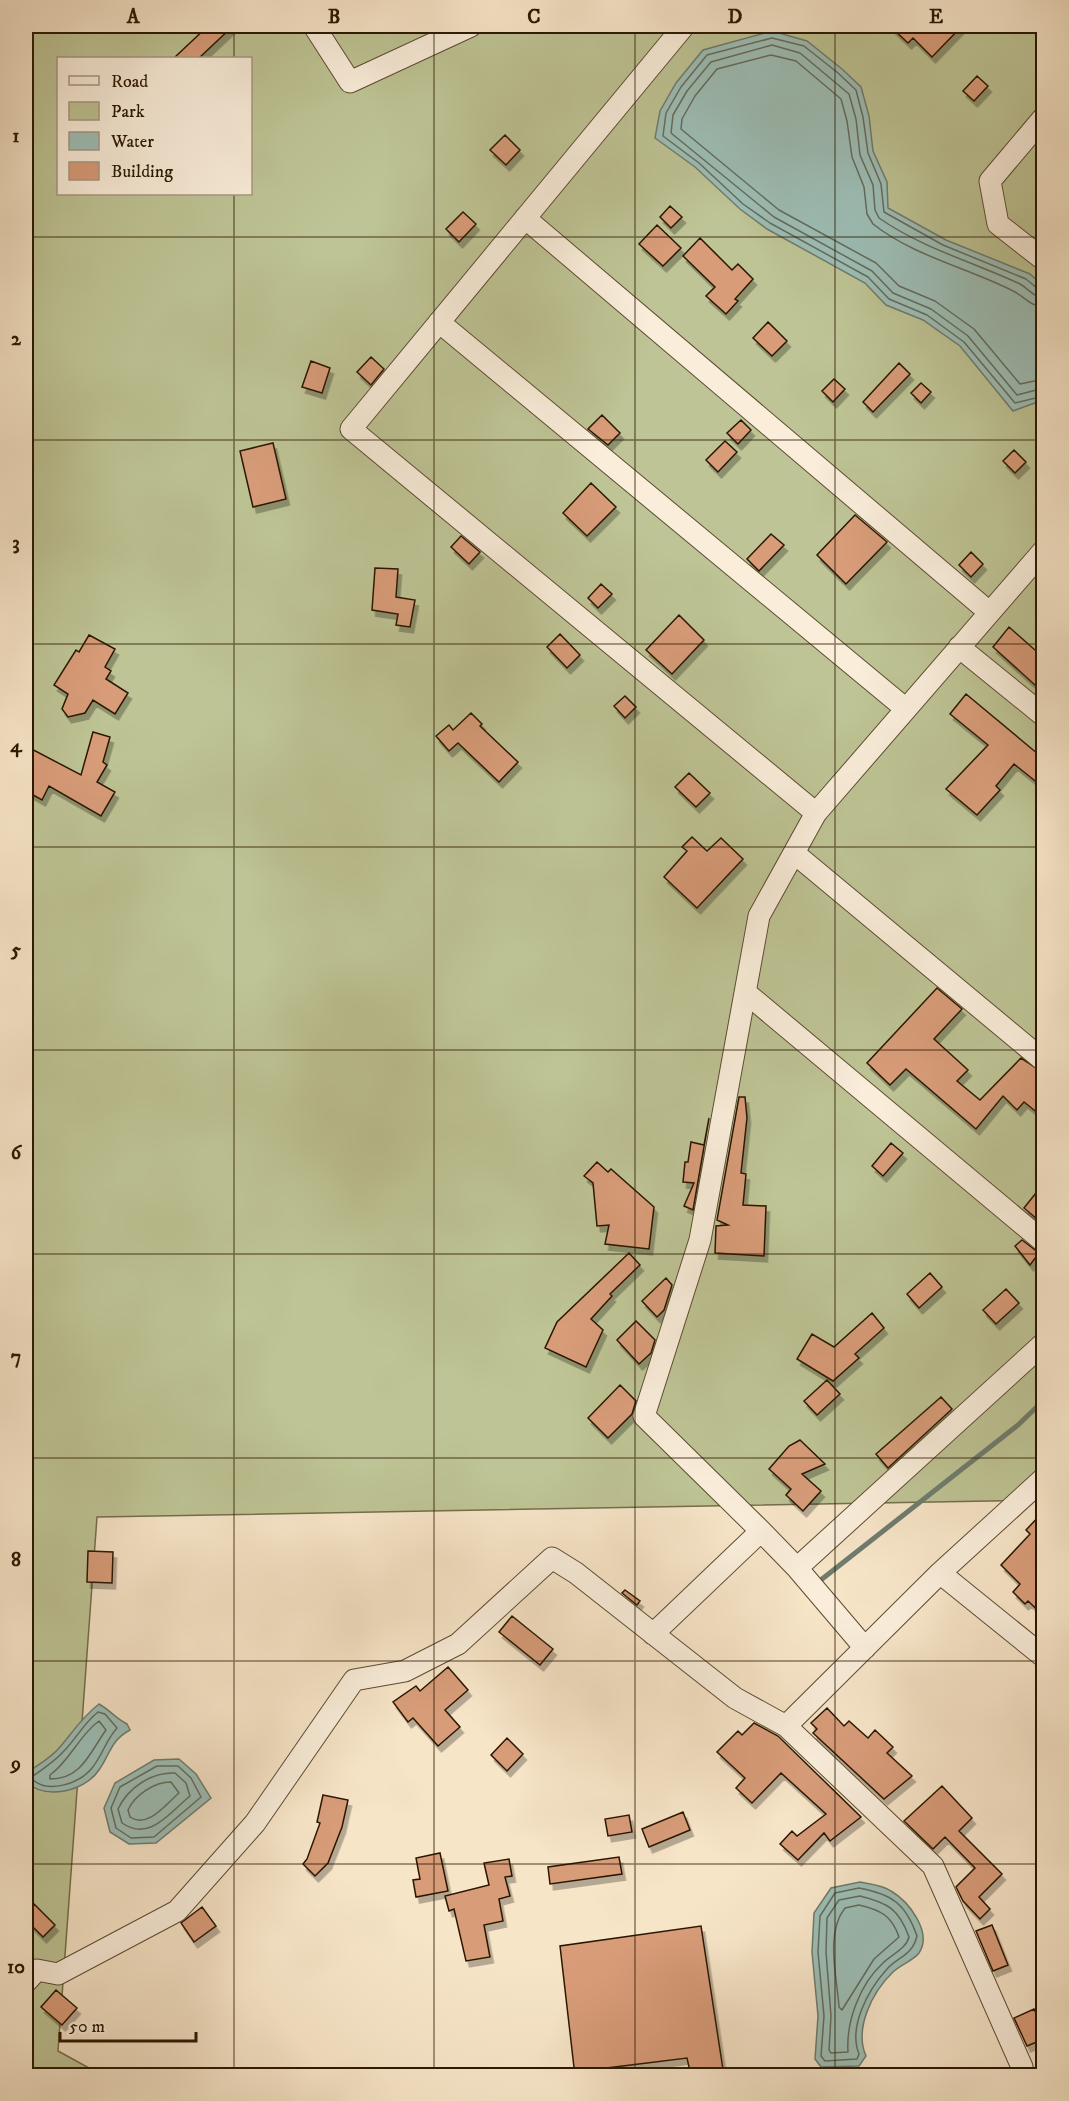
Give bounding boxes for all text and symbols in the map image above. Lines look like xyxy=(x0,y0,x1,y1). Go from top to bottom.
text: A xyxy=(126,5,141,30)
text: B xyxy=(328,5,340,30)
text: C xyxy=(527,5,541,30)
text: D xyxy=(728,5,743,30)
text: E xyxy=(929,5,943,30)
legend xyxy=(57,57,252,195)
text: Road xyxy=(111,71,148,93)
text: Park xyxy=(111,101,145,123)
text: 1 xyxy=(12,124,20,149)
text: Water xyxy=(110,131,154,153)
text: Building xyxy=(111,161,173,183)
text: 2 xyxy=(11,327,22,352)
text: 3 xyxy=(12,531,20,556)
text: 4 xyxy=(10,734,23,759)
text: 5 xyxy=(10,938,21,963)
text: 6 xyxy=(11,1141,23,1166)
text: 7 xyxy=(11,1345,21,1370)
text: 8 xyxy=(11,1548,21,1573)
text: 9 xyxy=(9,1752,21,1777)
text: 10 xyxy=(7,1955,25,1980)
scale bar xyxy=(60,2005,196,2043)
text: 50 m xyxy=(69,2016,105,2038)

